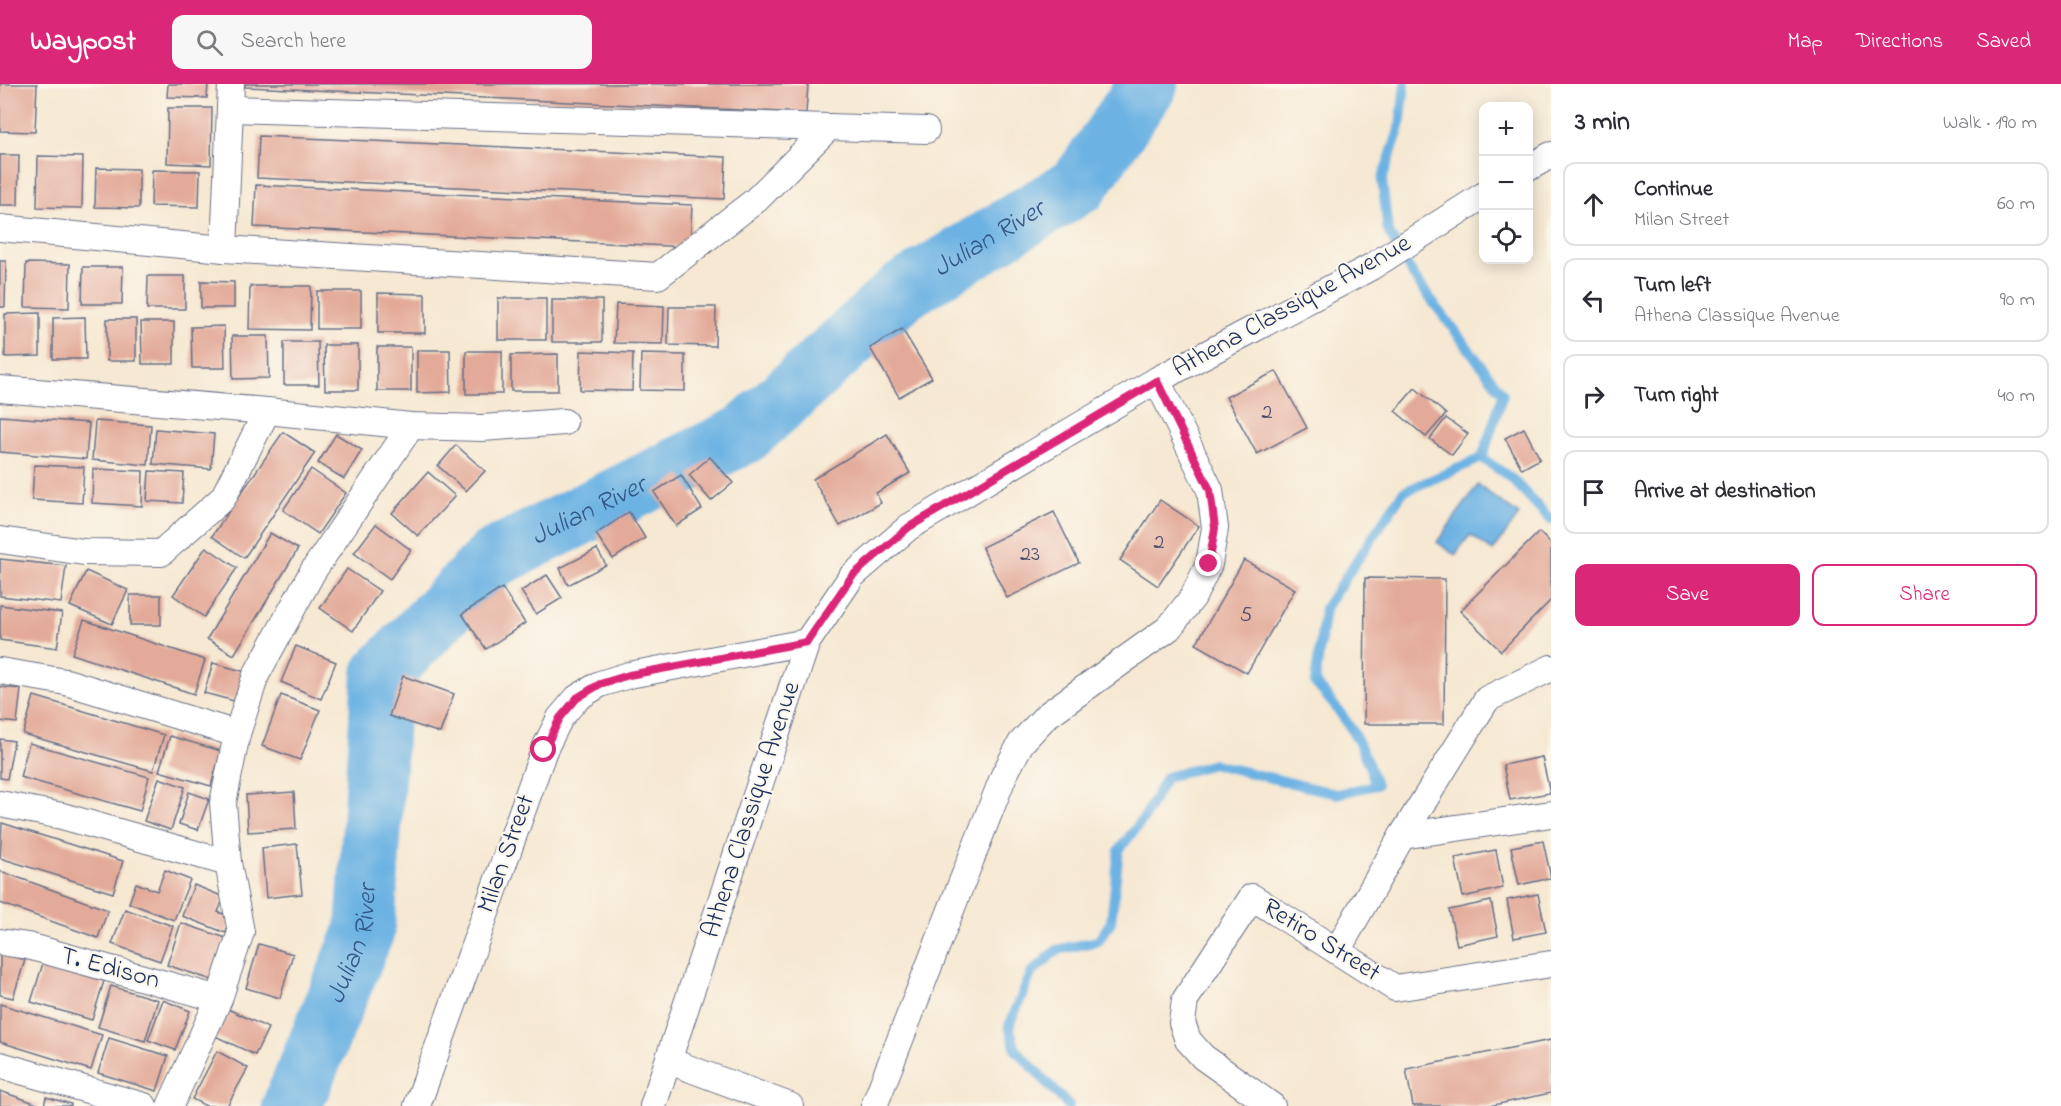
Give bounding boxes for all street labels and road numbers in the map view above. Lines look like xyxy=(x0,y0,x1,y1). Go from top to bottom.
street label: Athena Classique Avenue xyxy=(1166,225,1418,388)
street label: Athena Classique Avenue xyxy=(693,677,811,943)
street label: Milan Street xyxy=(468,789,546,919)
street label: Retiro Street xyxy=(1255,890,1388,993)
street label: T. Edison xyxy=(56,938,164,1000)

